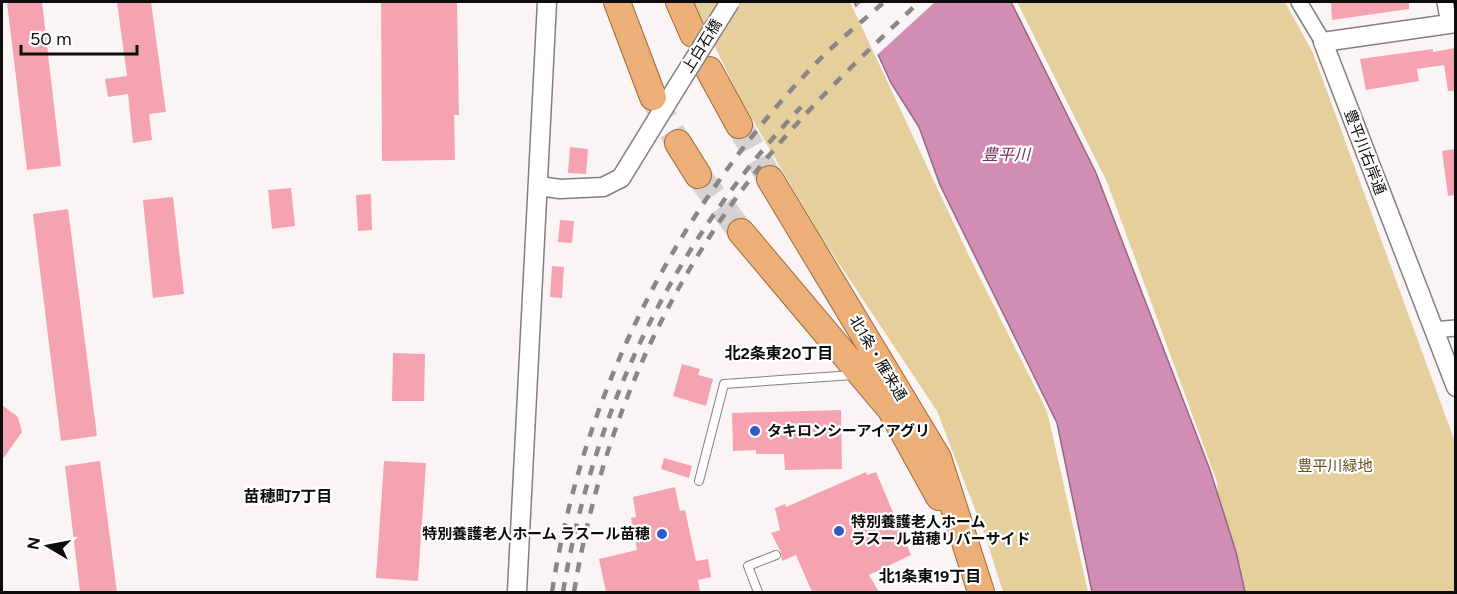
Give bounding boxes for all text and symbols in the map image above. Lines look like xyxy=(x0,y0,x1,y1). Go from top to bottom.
street label: 上白石橋 xyxy=(678,16,726,76)
scale bar xyxy=(21,18,136,56)
text: 50 m xyxy=(30,28,72,50)
street label: 豊平川右岸通 xyxy=(1340,107,1390,197)
water label: 豊平川 xyxy=(982,145,1032,164)
street label: 北1条・雁来通 xyxy=(846,312,910,404)
district label: 北2条東20丁目 xyxy=(725,344,833,363)
place label: タキロンシーアイアグリ xyxy=(767,422,930,440)
marker: タキロンシーアイアグリ xyxy=(748,424,762,438)
park label: 豊平川緑地 xyxy=(1297,457,1373,475)
district label: 苗穂町7丁目 xyxy=(244,487,332,506)
place label: 特別養護老人ホーム ラスール苗穂リバーサイド xyxy=(851,513,1030,548)
north arrow xyxy=(18,516,78,576)
marker: 特別養護老人ホーム ラスール苗穂リバーサイド xyxy=(832,524,846,538)
place label: 特別養護老人ホーム ラスール苗穂 xyxy=(422,525,650,543)
marker: 特別養護老人ホーム ラスール苗穂 xyxy=(655,527,669,541)
text: N xyxy=(23,536,44,551)
district label: 北1条東19丁目 xyxy=(879,567,981,586)

